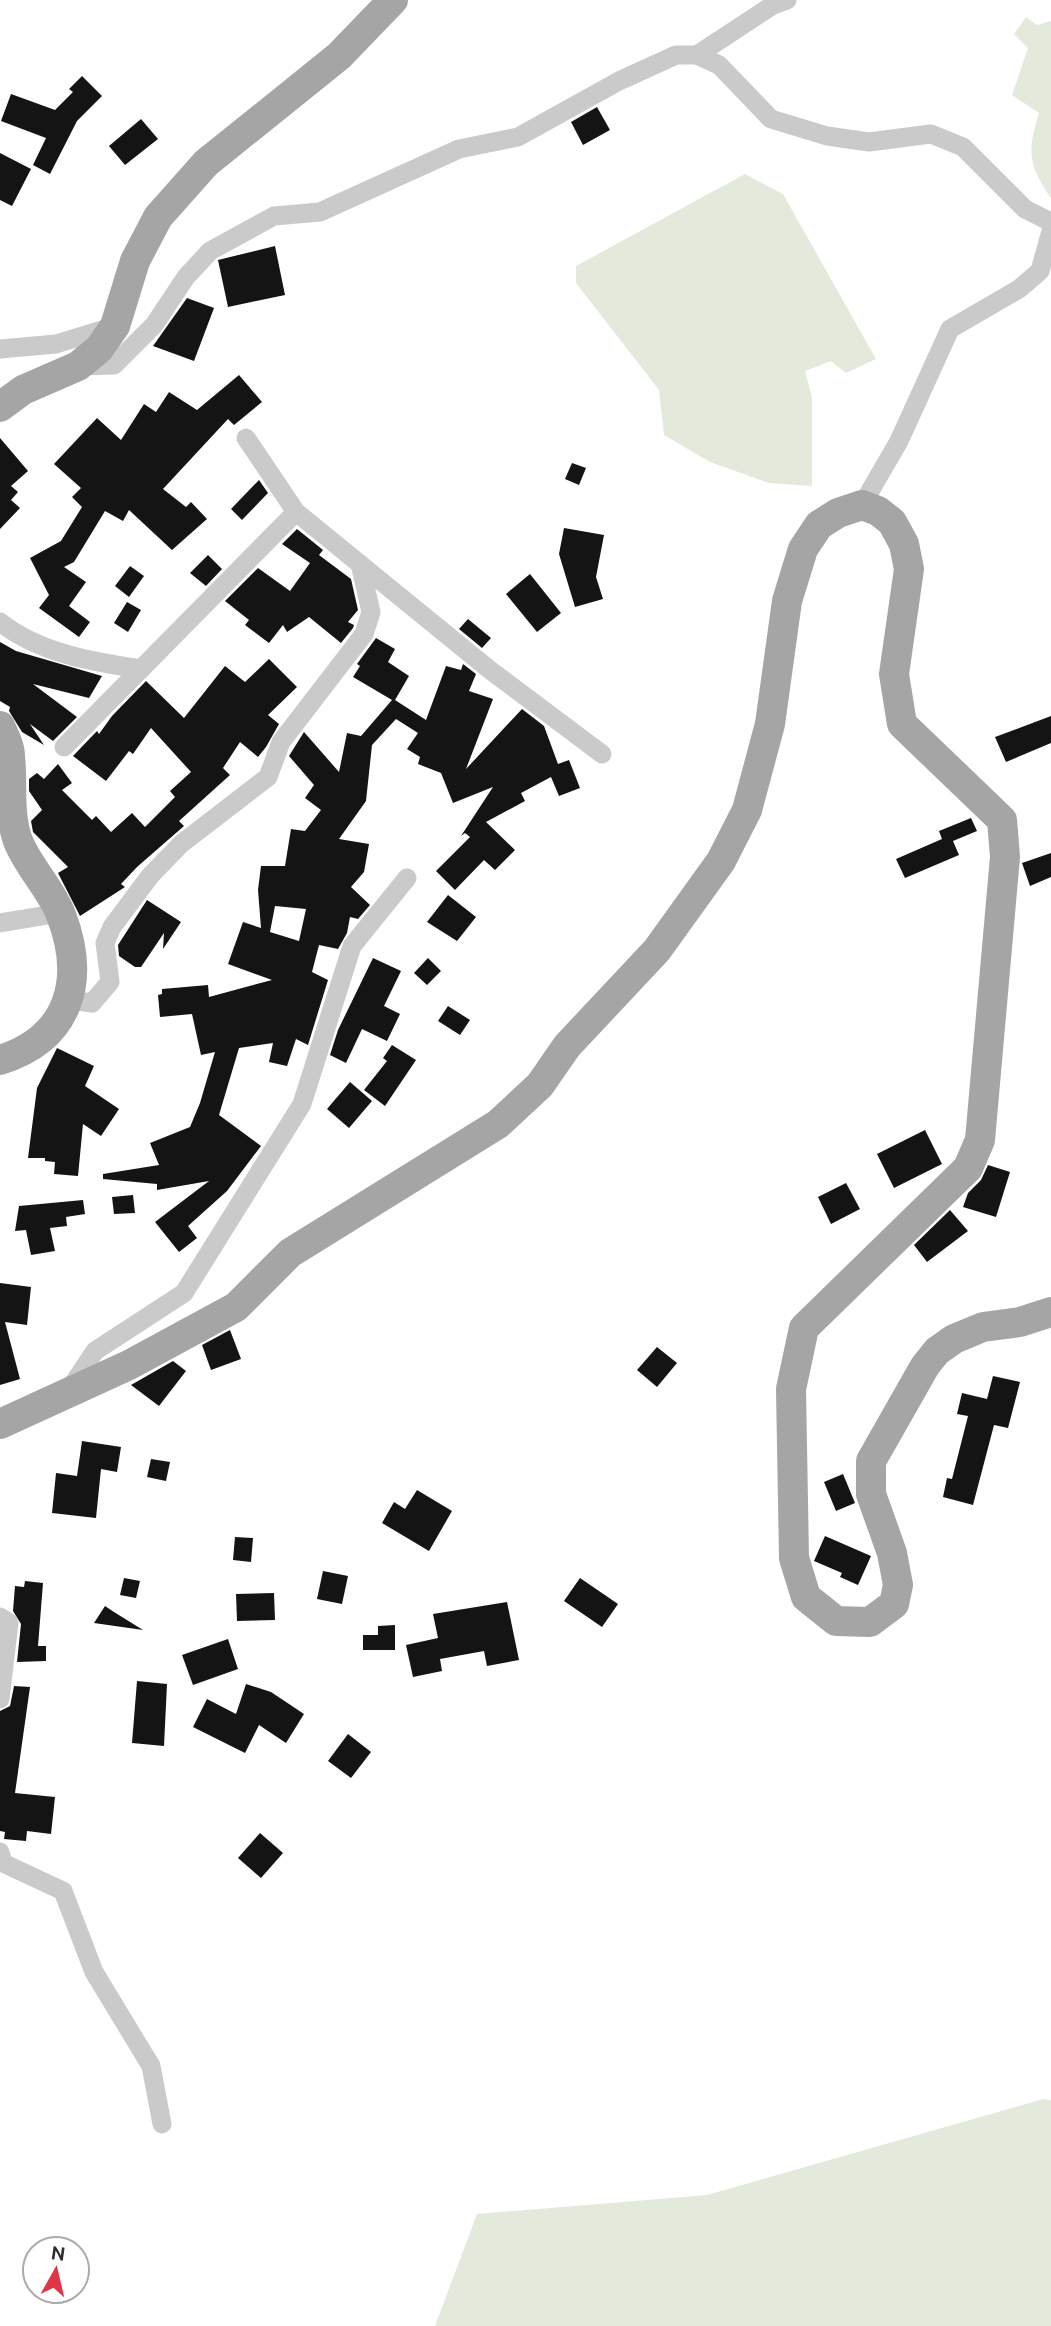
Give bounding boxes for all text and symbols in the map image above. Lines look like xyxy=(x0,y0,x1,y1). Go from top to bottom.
north arrow xyxy=(21,2235,91,2305)
text: N xyxy=(50,2241,67,2265)

